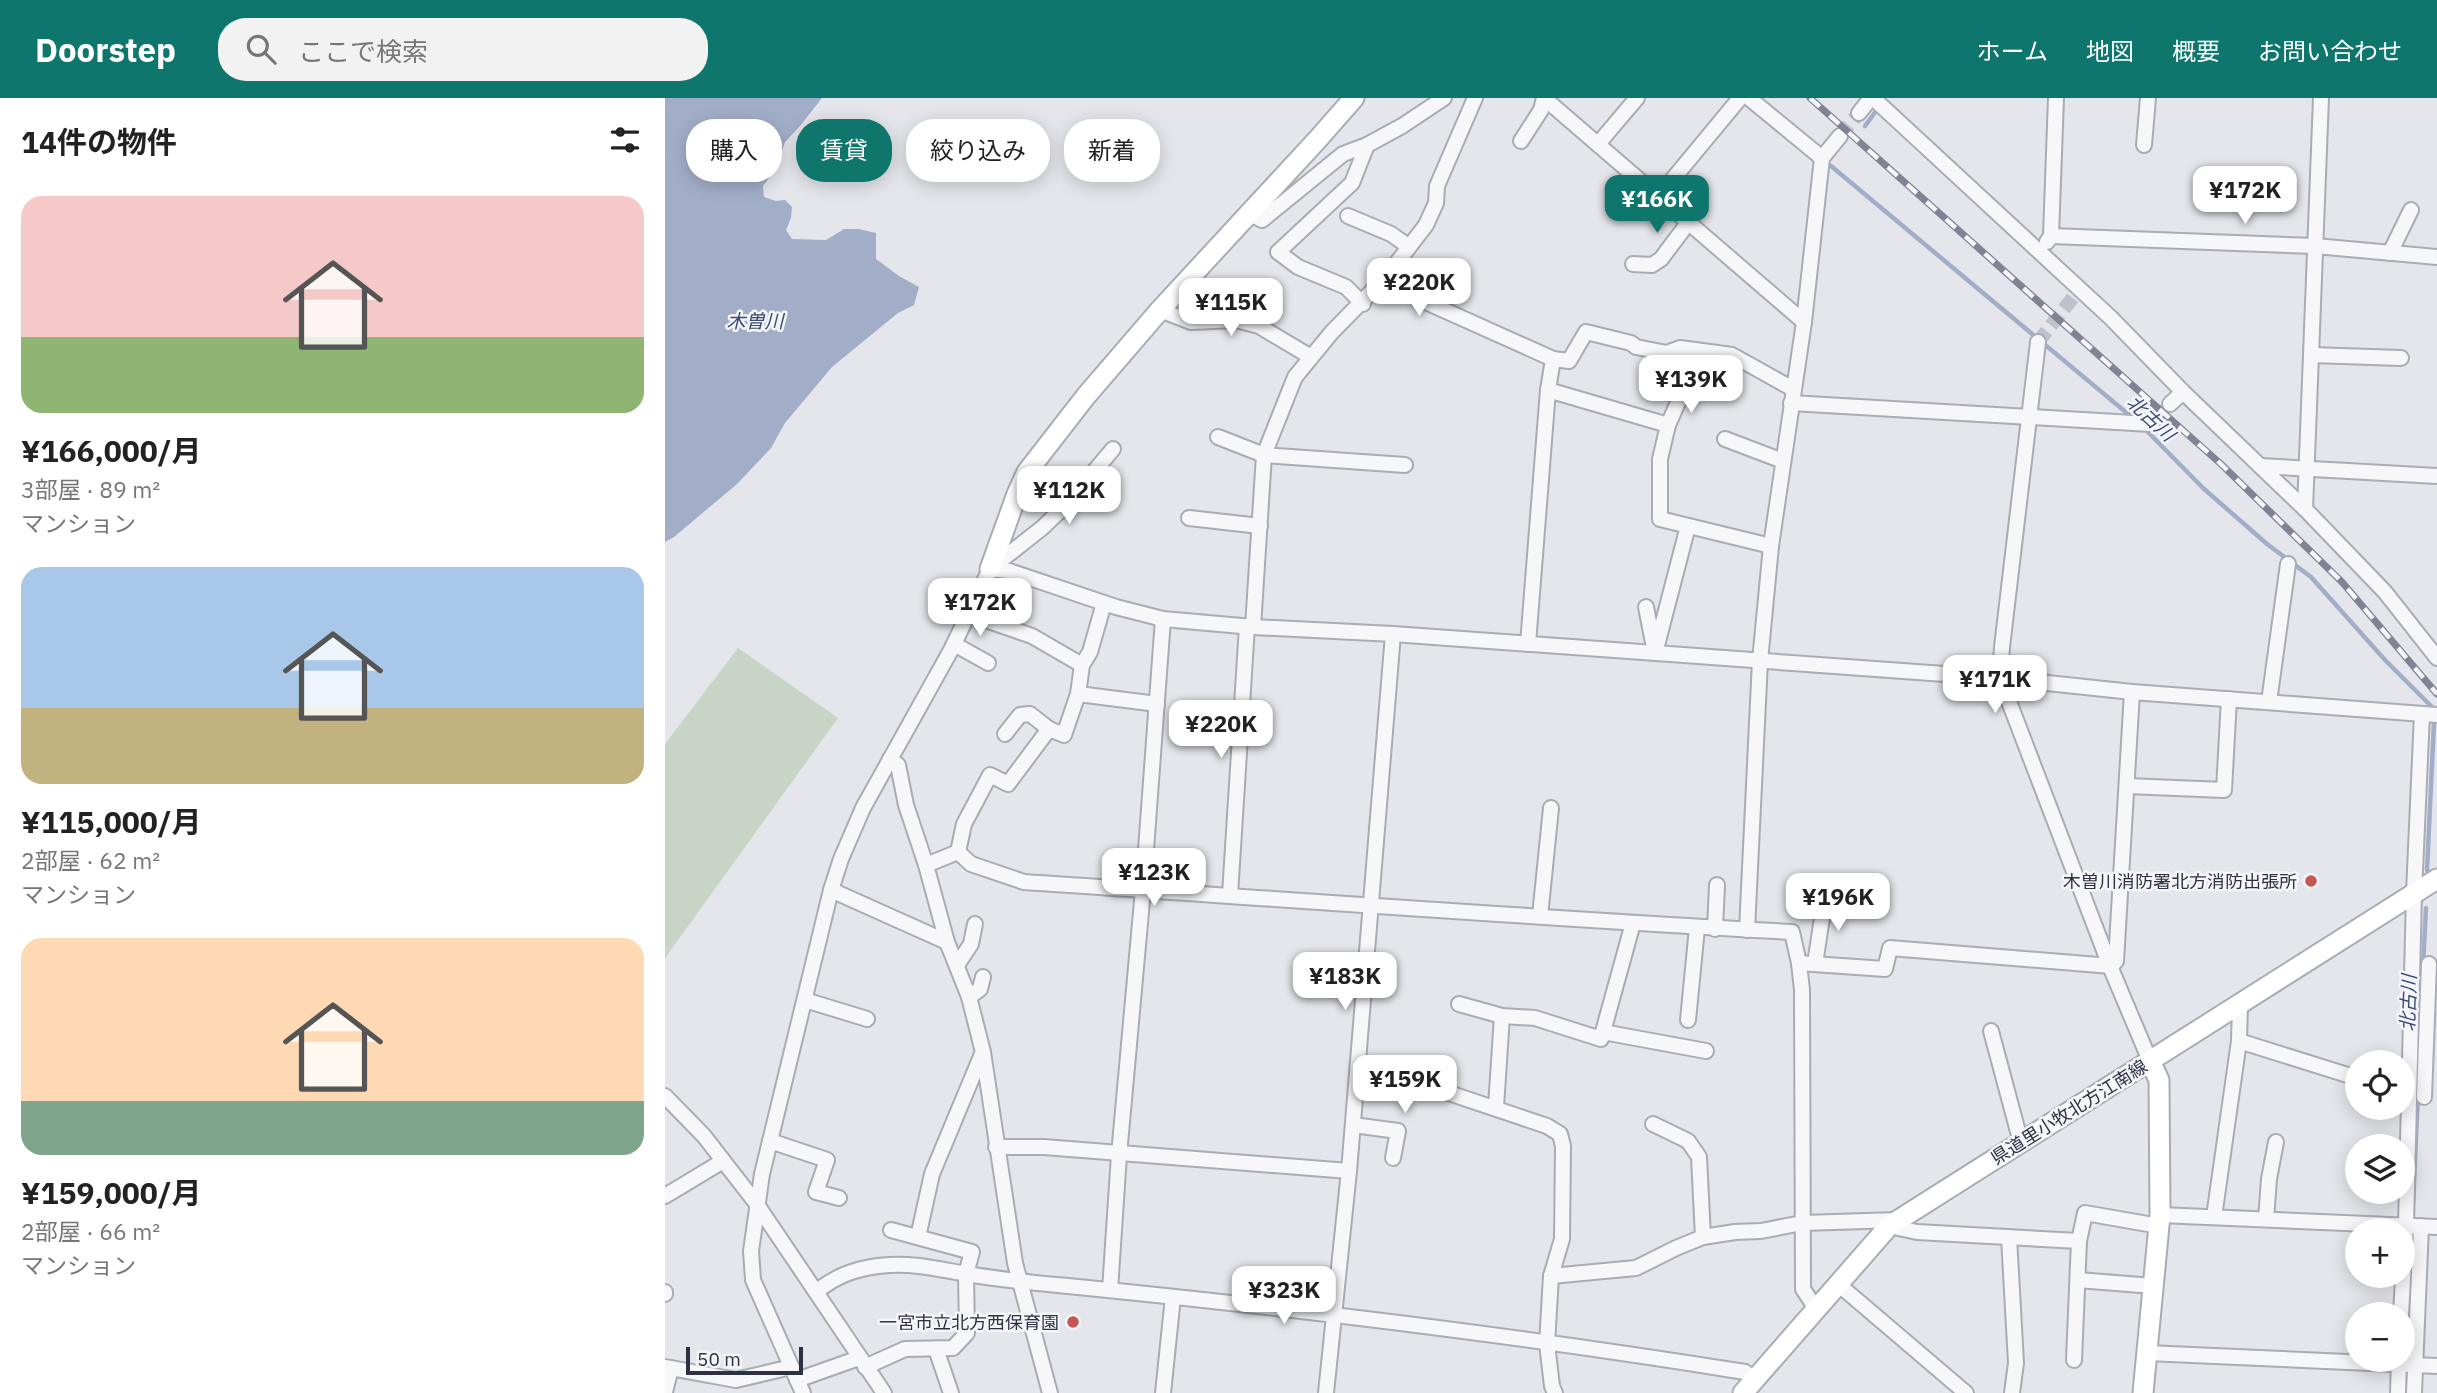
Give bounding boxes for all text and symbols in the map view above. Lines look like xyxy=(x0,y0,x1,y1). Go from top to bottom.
search box xyxy=(218,18,708,81)
text: Doorstep xyxy=(35,28,176,71)
icon: search xyxy=(242,30,280,68)
text: ここで検索 xyxy=(298,34,428,68)
text: ホーム xyxy=(1977,35,2048,67)
text: 地図 xyxy=(2086,35,2134,67)
text: 概要 xyxy=(2172,35,2220,67)
text: お問い合わせ xyxy=(2258,35,2402,67)
chip: 購入 xyxy=(686,119,782,182)
chip: 賃貸 xyxy=(796,119,892,182)
chip: 絞り込み xyxy=(906,119,1050,182)
chip: 新着 xyxy=(1064,119,1160,182)
icon: filters xyxy=(606,121,644,159)
text: 14件の物件 xyxy=(21,122,177,161)
pin: ¥172K xyxy=(2196,166,2294,226)
text: ¥172K xyxy=(2209,174,2281,204)
pin: ¥166K xyxy=(1608,176,1706,235)
text: ¥166K xyxy=(1621,183,1693,213)
icon: home xyxy=(270,242,396,368)
pin: ¥220K xyxy=(1370,258,1468,318)
text: ¥220K xyxy=(1383,266,1455,296)
pin: ¥115K xyxy=(1182,278,1280,338)
text: ¥115K xyxy=(1195,286,1267,316)
water label: 木曽川 xyxy=(726,309,785,333)
pin: ¥139K xyxy=(1642,356,1740,415)
text: ¥139K xyxy=(1655,363,1727,393)
water label: 北古川 xyxy=(2122,390,2181,448)
text: ¥166,000/月 xyxy=(21,431,202,470)
pin: ¥112K xyxy=(1020,466,1118,526)
text: 3部屋 · 89 m² xyxy=(21,474,160,504)
text: ¥112K xyxy=(1033,474,1105,504)
text: マンション xyxy=(21,508,136,538)
pin: ¥172K xyxy=(931,578,1029,638)
text: ¥172K xyxy=(944,586,1016,616)
icon: home xyxy=(270,613,396,739)
pin: ¥171K xyxy=(1946,656,2044,715)
text: ¥171K xyxy=(1959,663,2031,693)
pin: ¥220K xyxy=(1172,700,1270,760)
text: ¥220K xyxy=(1185,708,1257,738)
text: ¥115,000/月 xyxy=(21,802,202,841)
text: 2部屋 · 62 m² xyxy=(21,845,160,875)
pin: ¥123K xyxy=(1105,848,1203,908)
text: ¥123K xyxy=(1118,856,1190,886)
place label: 木曽川消防署北方消防出張所 xyxy=(2063,870,2297,893)
marker: 木曽川消防署北方消防出張所 xyxy=(2303,873,2319,889)
pin: ¥196K xyxy=(1789,874,1887,933)
text: マンション xyxy=(21,879,136,909)
text: ¥196K xyxy=(1802,881,1874,911)
pin: ¥183K xyxy=(1296,953,1394,1012)
text: ¥183K xyxy=(1309,960,1381,990)
water label: 北古川 xyxy=(2395,972,2421,1032)
icon: home xyxy=(270,984,396,1110)
map controls xyxy=(2345,1050,2415,1372)
button: locate xyxy=(2345,1050,2415,1120)
street label: 県道里小牧北方江南線 xyxy=(1987,1055,2151,1169)
pin: ¥159K xyxy=(1356,1056,1454,1115)
text: ¥159K xyxy=(1369,1063,1441,1093)
button: layers xyxy=(2345,1134,2415,1204)
text: ¥159,000/月 xyxy=(21,1173,202,1212)
text: 2部屋 · 66 m² xyxy=(21,1216,160,1246)
button: + xyxy=(2345,1218,2415,1288)
text: マンション xyxy=(21,1250,136,1280)
pin: ¥323K xyxy=(1235,1266,1333,1326)
text: ¥323K xyxy=(1248,1274,1320,1304)
button: − xyxy=(2345,1302,2415,1372)
place label: 一宮市立北方西保育園 xyxy=(879,1311,1059,1334)
marker: 一宮市立北方西保育園 xyxy=(1065,1314,1081,1330)
scale bar xyxy=(686,1344,803,1376)
text: 50 m xyxy=(697,1347,741,1371)

